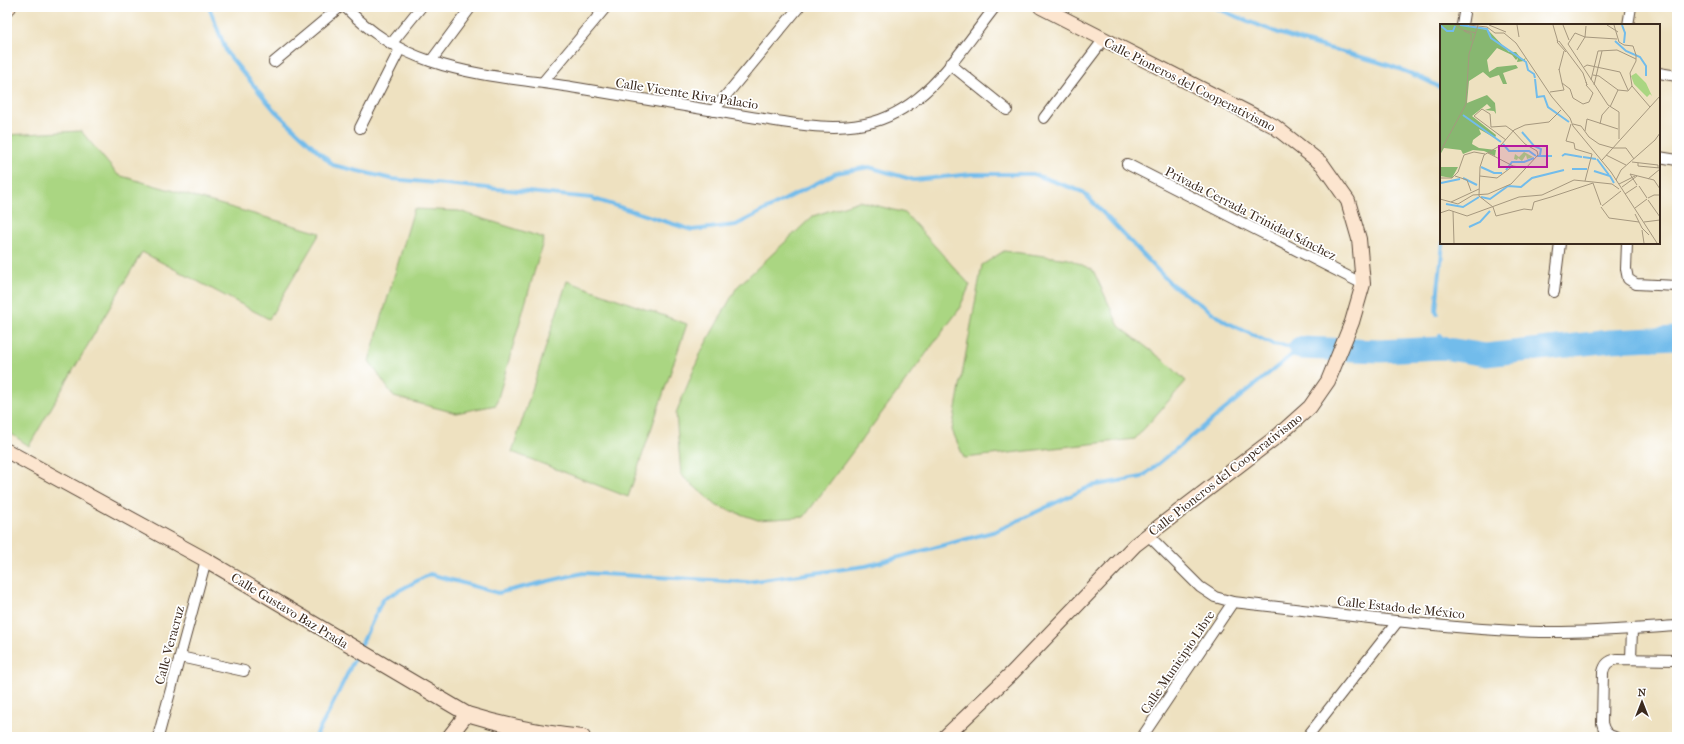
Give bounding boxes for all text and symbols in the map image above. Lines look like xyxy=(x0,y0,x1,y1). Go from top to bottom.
inset map xyxy=(1440,24,1660,244)
street label: Calle Pioneros del Cooperativismo xyxy=(1102,35,1278,135)
street label: Calle Vicente Riva Palacio xyxy=(614,75,760,112)
street label: Privada Cerrada Trinidad Sánchez xyxy=(1163,164,1339,263)
street label: Calle Pioneros del Cooperativismo xyxy=(1146,410,1305,539)
street label: Calle Gustavo Baz Prada xyxy=(228,570,352,652)
street label: Calle Estado de México xyxy=(1336,593,1466,622)
street label: Calle Veracruz xyxy=(152,604,187,686)
street label: Calle Municipio Libre xyxy=(1137,607,1218,717)
north arrow xyxy=(1622,682,1662,722)
text: N xyxy=(1638,686,1647,699)

